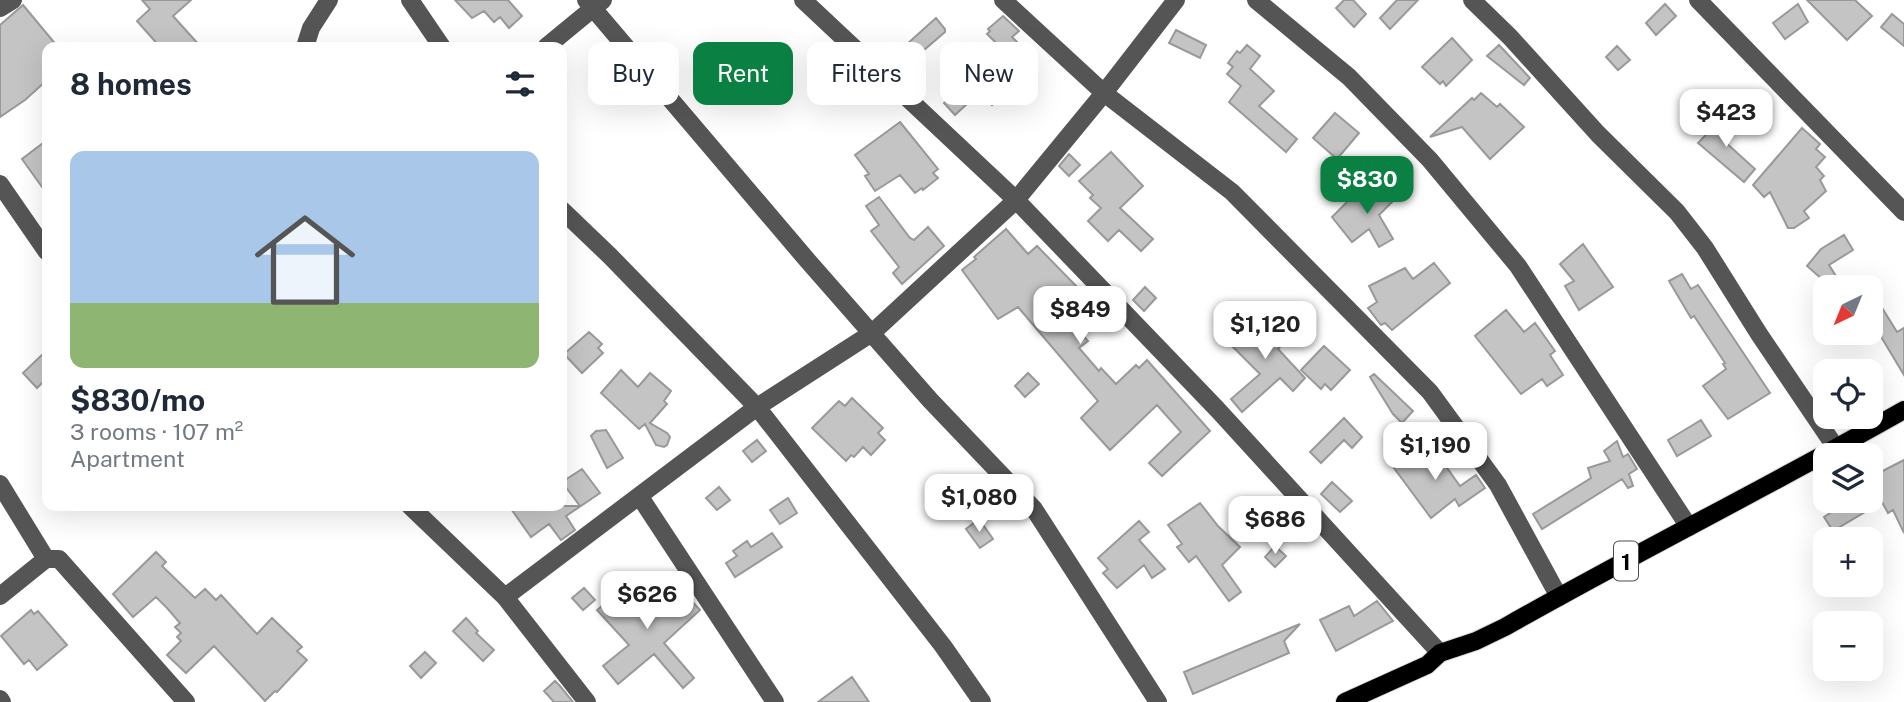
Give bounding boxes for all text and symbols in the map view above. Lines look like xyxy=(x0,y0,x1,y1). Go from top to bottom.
chip: Buy xyxy=(588,42,679,105)
chip: Rent xyxy=(693,42,793,105)
chip: Filters xyxy=(807,42,926,105)
chip: New xyxy=(940,42,1038,105)
icon: filters xyxy=(501,65,539,103)
text: 8 homes xyxy=(70,66,192,102)
pin: $423 xyxy=(1685,90,1767,149)
text: $423 xyxy=(1696,98,1756,125)
pin: $830 xyxy=(1326,156,1408,216)
text: $830 xyxy=(1336,165,1398,192)
icon: home xyxy=(242,197,368,323)
north arrow xyxy=(1813,275,1883,345)
map controls xyxy=(1813,275,1883,681)
pin: $849 xyxy=(1039,286,1121,346)
text: $849 xyxy=(1049,295,1111,322)
pin: $1,120 xyxy=(1208,302,1322,361)
text: $1,120 xyxy=(1229,310,1301,337)
button: locate xyxy=(1813,359,1883,429)
text: $830/mo xyxy=(70,382,205,418)
text: 3 rooms · 107 m² xyxy=(70,418,243,445)
pin: $1,190 xyxy=(1378,422,1492,482)
text: $1,190 xyxy=(1399,431,1471,458)
button: layers xyxy=(1813,443,1883,513)
text: Apartment xyxy=(70,445,185,472)
pin: $1,080 xyxy=(922,475,1036,534)
text: $1,080 xyxy=(941,483,1017,510)
pin: $686 xyxy=(1234,496,1316,556)
text: $686 xyxy=(1244,505,1306,532)
button: + xyxy=(1813,527,1883,597)
road number: 1 xyxy=(1614,541,1638,580)
pin: $626 xyxy=(606,572,688,631)
text: $626 xyxy=(617,580,677,607)
button: − xyxy=(1813,611,1883,681)

